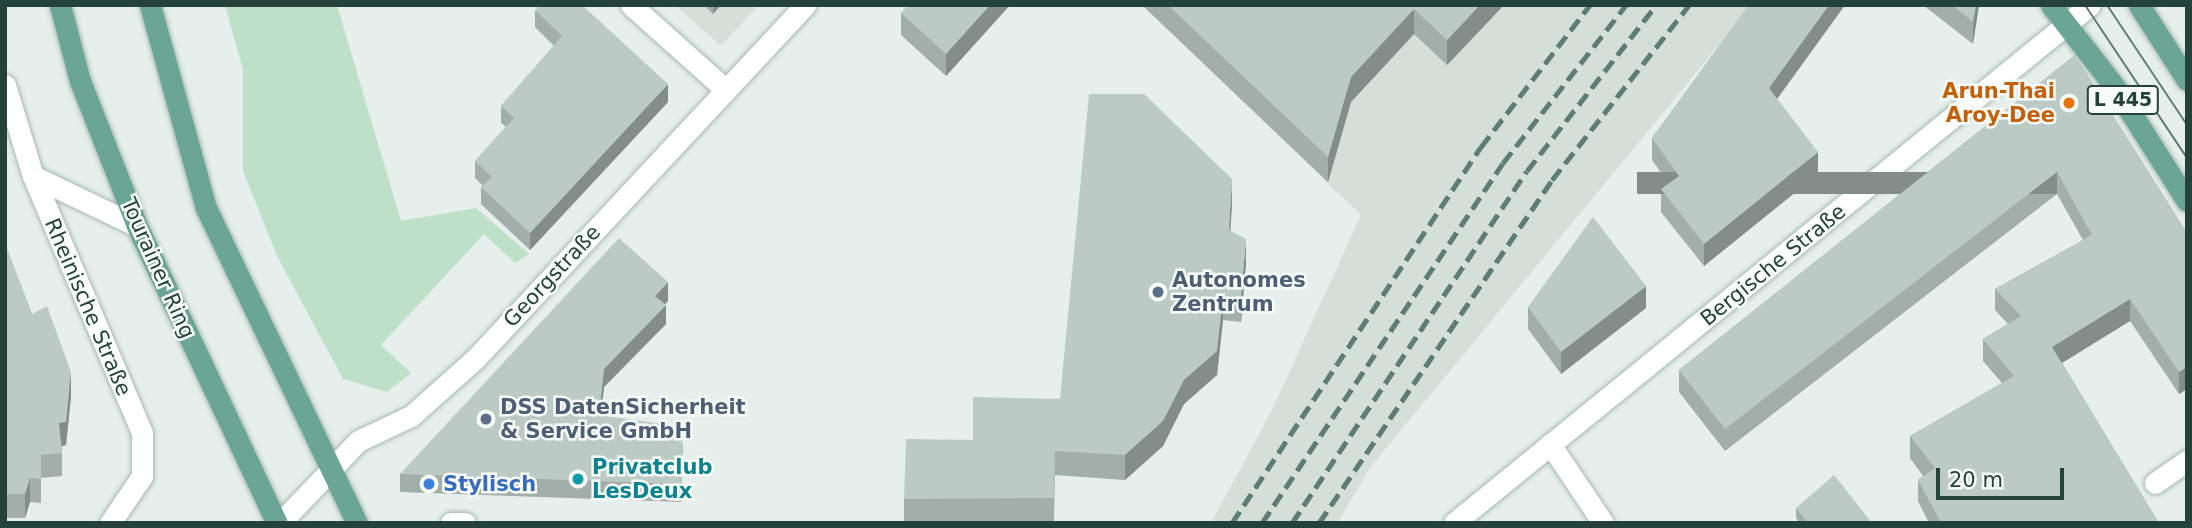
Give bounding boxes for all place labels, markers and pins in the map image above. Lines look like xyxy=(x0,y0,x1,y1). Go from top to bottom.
place label: Arun-Thai Aroy-Dee xyxy=(1942,78,2055,128)
marker: Arun-Thai Aroy-Dee xyxy=(2061,95,2077,111)
place label: Autonomes Zentrum xyxy=(1172,267,1306,317)
marker: Autonomes Zentrum xyxy=(1150,284,1166,300)
place label: DSS DatenSicherheit & Service GmbH xyxy=(500,394,746,444)
marker: DSS DatenSicherheit & Service GmbH xyxy=(478,411,494,427)
place label: Privatclub LesDeux xyxy=(592,454,712,504)
place label: Stylisch xyxy=(443,471,536,497)
marker: Privatclub LesDeux xyxy=(570,471,586,487)
marker: Stylisch xyxy=(421,476,437,492)

